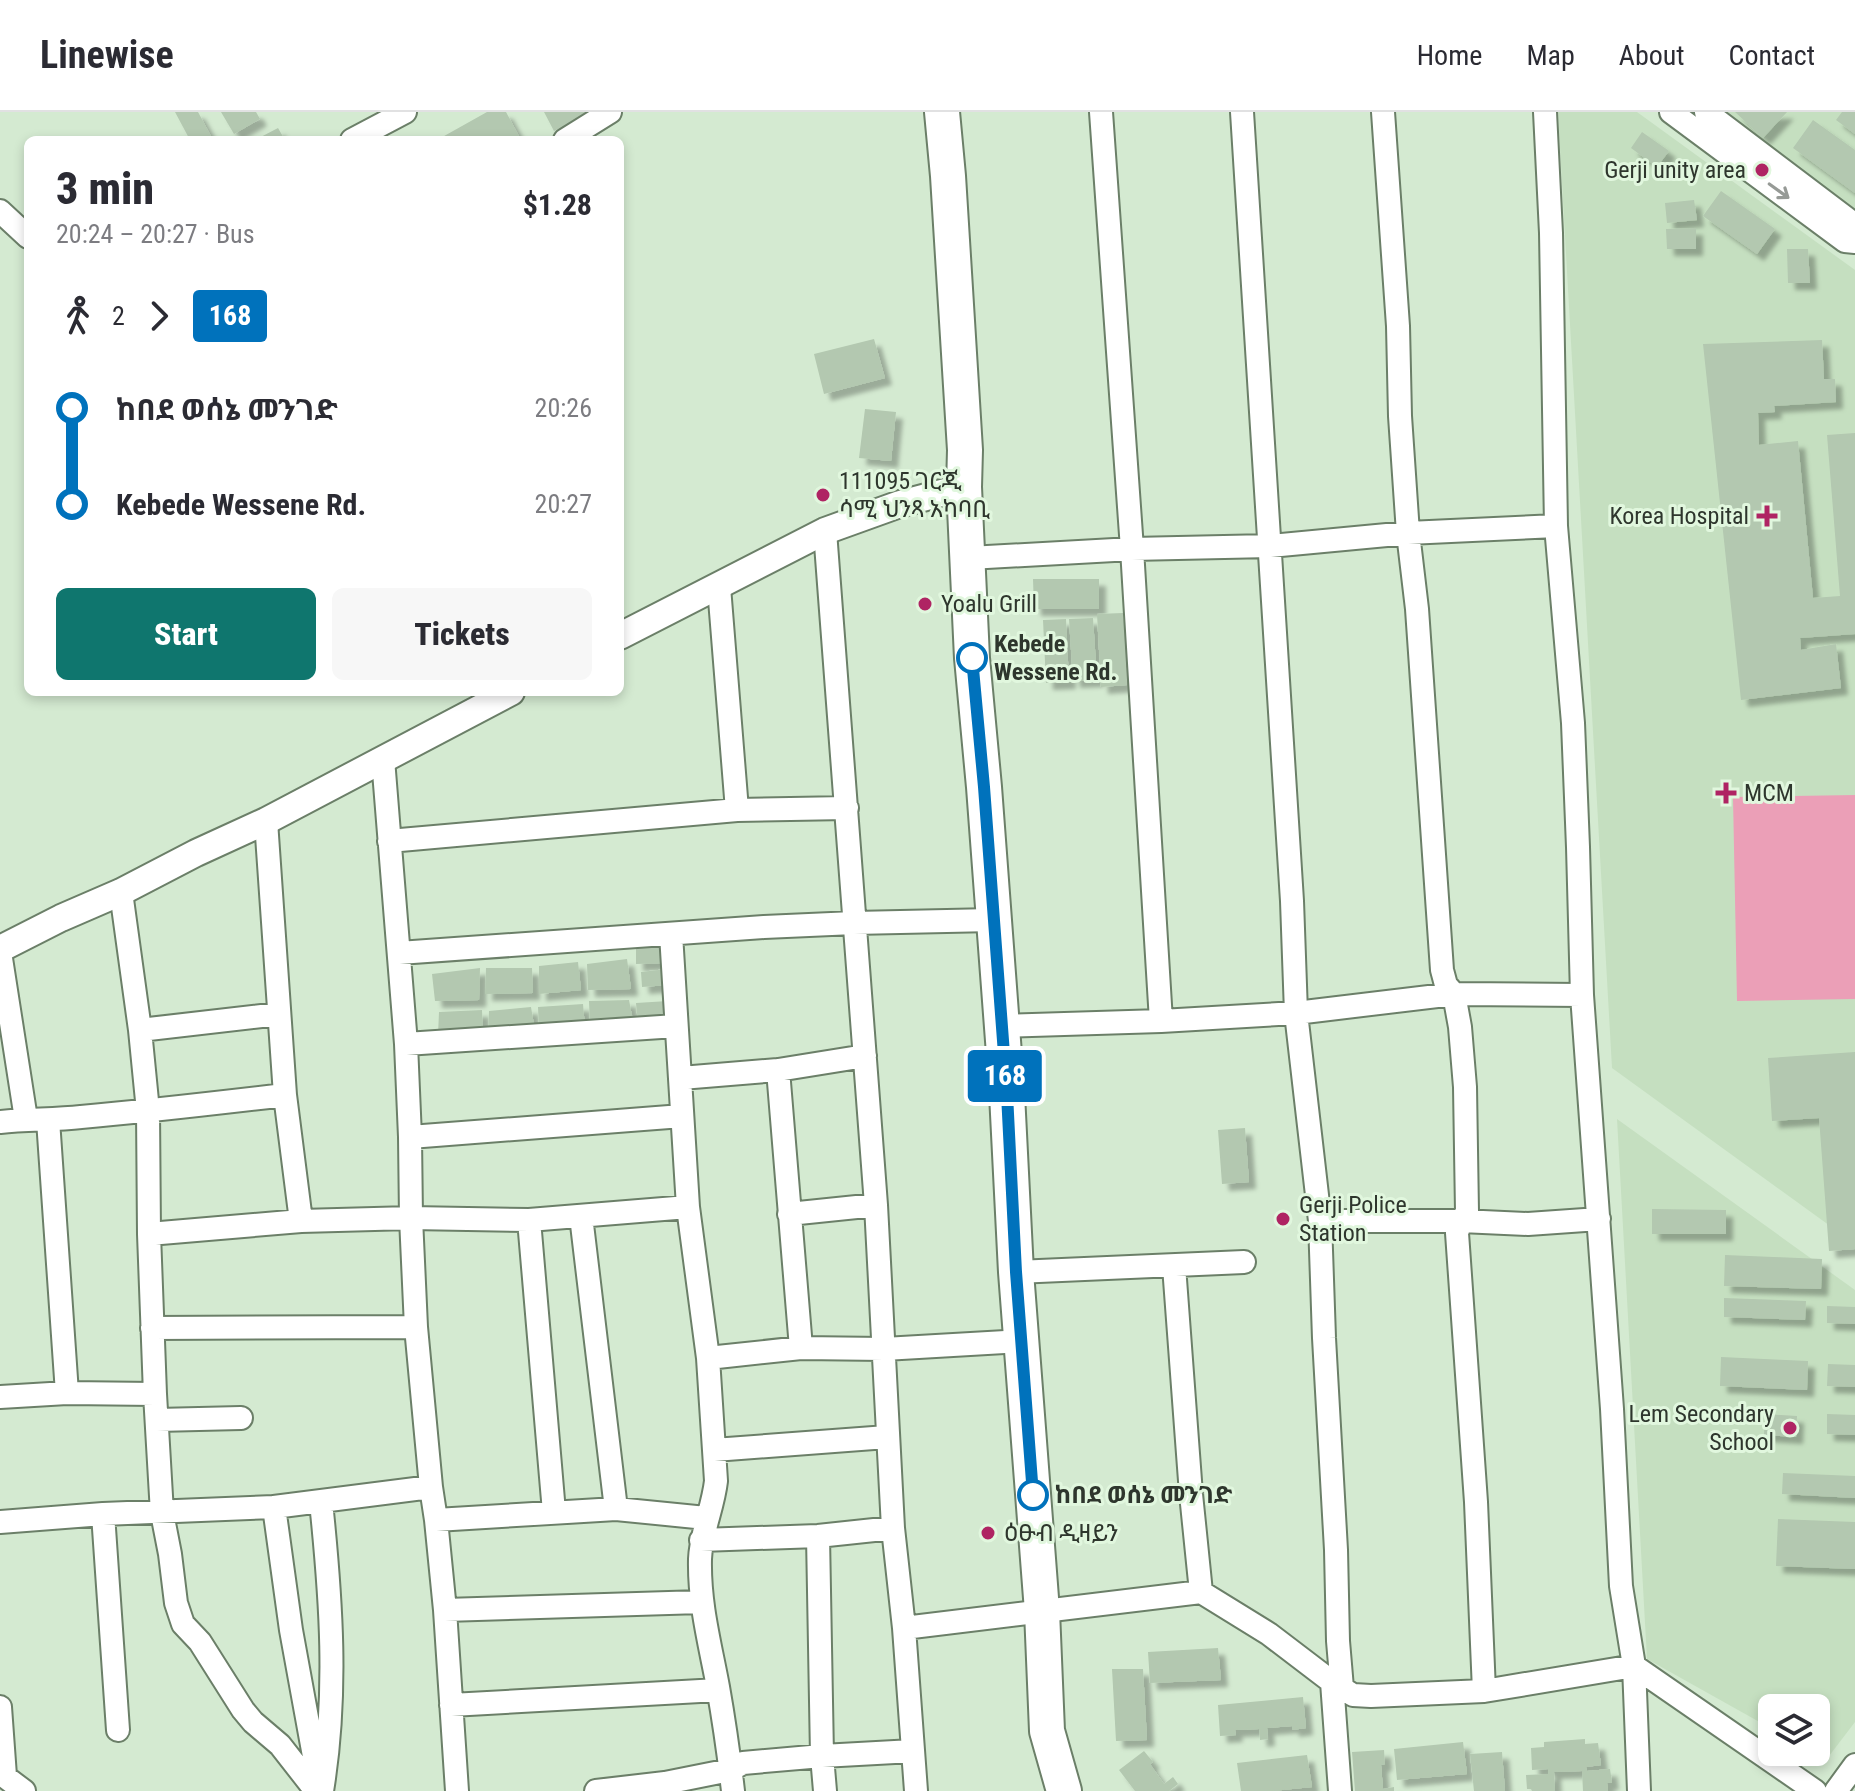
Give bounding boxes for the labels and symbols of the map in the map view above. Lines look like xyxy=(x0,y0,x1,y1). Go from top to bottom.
place label: Gerji unity area xyxy=(1604,156,1746,184)
marker: Gerji unity area xyxy=(1753,161,1771,179)
one-way arrow xyxy=(1768,182,1789,199)
place label: 111095 ገርጂ ሳሚ ህንጻ አካባቢ xyxy=(839,467,990,523)
marker: 111095 ገርጂ ሳሚ ህንጻ አካባቢ xyxy=(814,486,832,504)
place label: Korea Hospital xyxy=(1610,502,1749,530)
marker: Korea Hospital xyxy=(1756,505,1778,527)
place label: Yoalu Grill xyxy=(941,590,1037,618)
marker: Yoalu Grill xyxy=(916,595,934,613)
place label: Kebede Wessene Rd. xyxy=(994,630,1117,686)
marker: Kebede Wessene Rd. xyxy=(957,643,987,673)
place label: MCM xyxy=(1744,779,1794,807)
marker: MCM xyxy=(1715,782,1737,804)
line badge: 168 xyxy=(959,1050,1051,1102)
place label: Gerji Police Station xyxy=(1299,1191,1407,1247)
marker: Gerji Police Station xyxy=(1274,1210,1292,1228)
place label: Lem Secondary School xyxy=(1628,1400,1774,1456)
marker: Lem Secondary School xyxy=(1781,1419,1799,1437)
marker: ከበደ ወሰኔ መንገድ xyxy=(1018,1480,1048,1510)
place label: ከበደ ወሰኔ መንገድ xyxy=(1055,1481,1233,1509)
place label: ዕፁብ ዲዛይን xyxy=(1004,1519,1119,1547)
marker: ዕፁብ ዲዛይን xyxy=(979,1524,997,1542)

